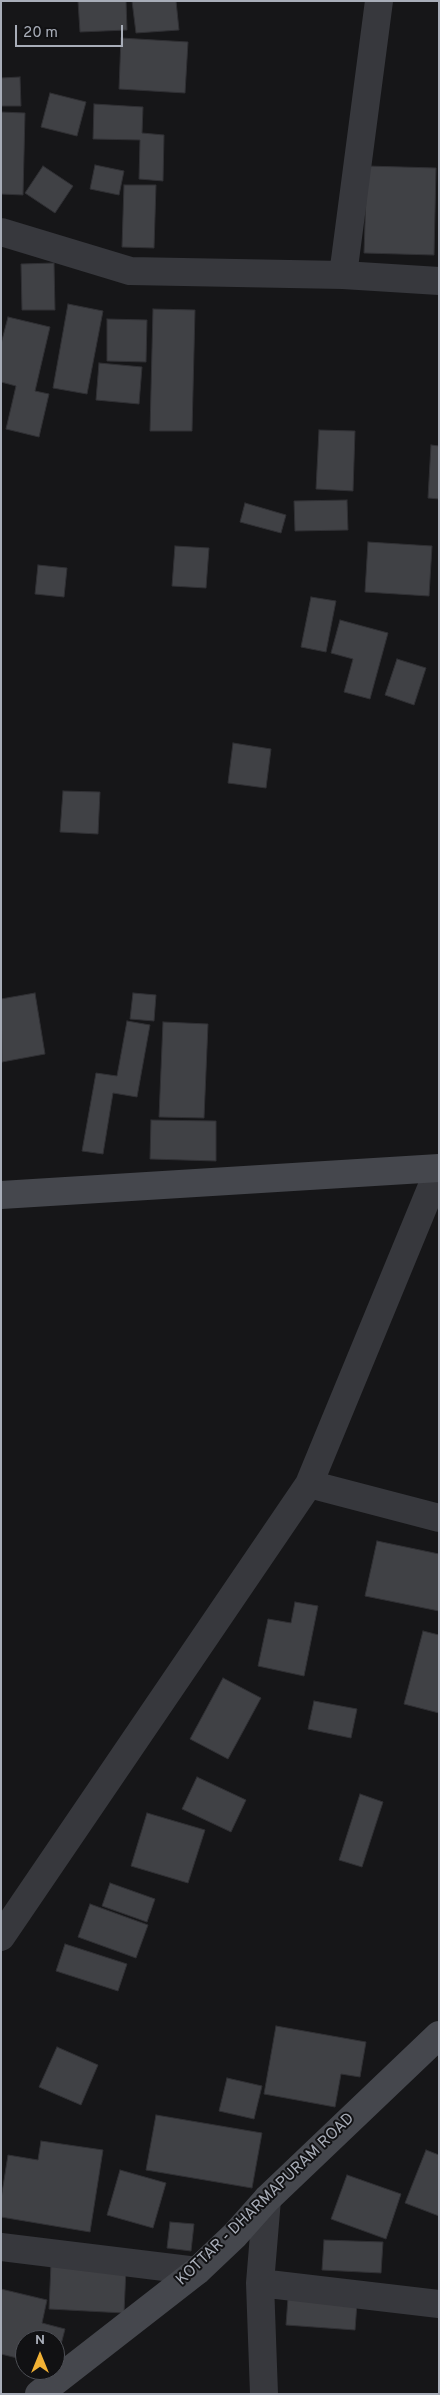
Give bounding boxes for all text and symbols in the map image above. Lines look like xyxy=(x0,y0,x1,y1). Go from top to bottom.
scale bar xyxy=(18,15,125,47)
text: 20 m xyxy=(23,24,58,43)
street label: KOTTAR - DHARMAPURAM ROAD xyxy=(173,2110,359,2290)
north arrow xyxy=(15,2330,65,2380)
text: N xyxy=(35,2332,45,2349)

